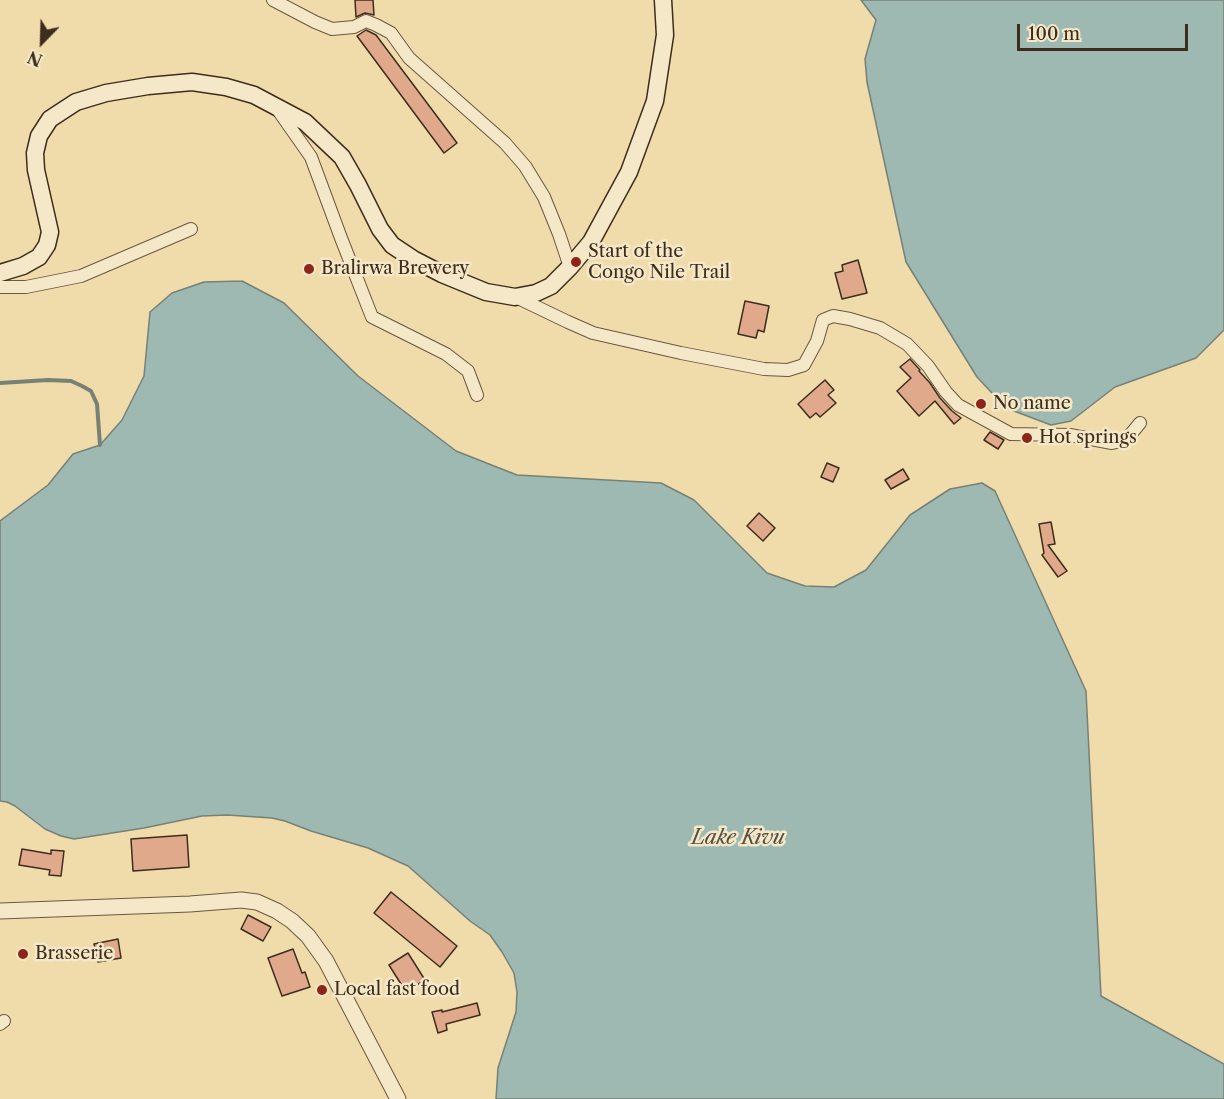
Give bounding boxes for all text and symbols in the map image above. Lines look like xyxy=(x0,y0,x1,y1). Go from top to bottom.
north arrow xyxy=(12,12,72,72)
scale bar xyxy=(1020,12,1191,50)
text: 100 m xyxy=(1028,23,1080,45)
text: N xyxy=(25,47,45,70)
place label: Start of the Congo Nile Trail xyxy=(588,241,730,284)
marker: Start of the Congo Nile Trail xyxy=(569,255,583,269)
place label: Bralirwa Brewery xyxy=(321,258,469,280)
marker: Bralirwa Brewery xyxy=(302,262,316,276)
place label: No name xyxy=(993,393,1071,415)
marker: No name xyxy=(974,397,988,411)
place label: Hot springs xyxy=(1039,427,1137,449)
marker: Hot springs xyxy=(1020,431,1034,445)
water label: Lake Kivu xyxy=(692,826,784,850)
place label: Brasserie xyxy=(35,943,113,965)
marker: Brasserie xyxy=(16,947,30,961)
place label: Local fast food xyxy=(334,979,460,1001)
marker: Local fast food xyxy=(315,983,329,997)

